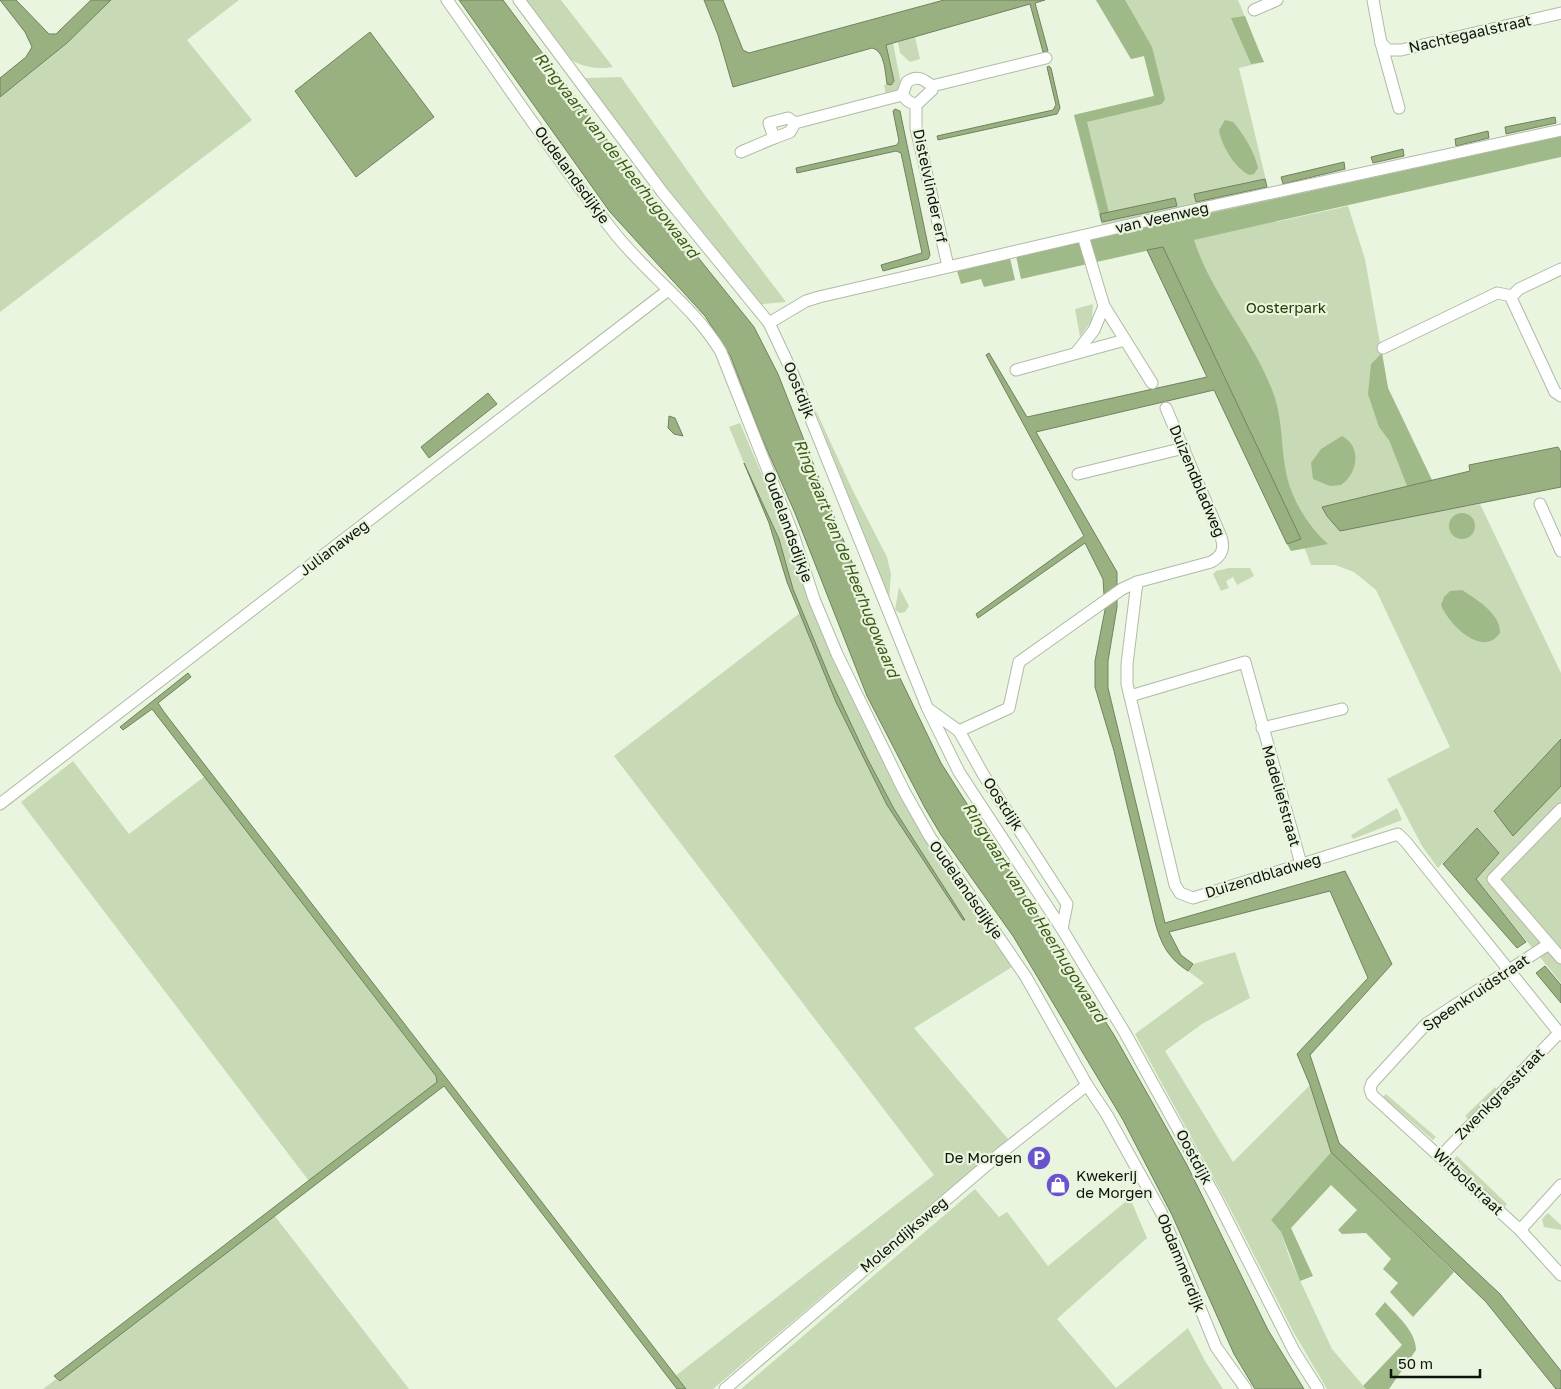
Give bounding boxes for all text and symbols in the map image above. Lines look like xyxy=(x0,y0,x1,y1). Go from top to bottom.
street label: Nachtegaalstraat xyxy=(1407,10,1533,56)
water label: Ringvaart van de Heerhugowaard xyxy=(531,48,705,263)
street label: Oudelandsdijkje xyxy=(531,122,614,227)
street label: Distelvlinder erf xyxy=(910,127,952,245)
street label: van Veenweg xyxy=(1113,198,1210,236)
park label: Oosterpark xyxy=(1246,298,1327,316)
street label: Oostdijk xyxy=(780,359,820,421)
street label: Duizendbladweg xyxy=(1166,422,1230,539)
water label: Ringvaart van de Heerhugowaard xyxy=(790,436,905,682)
street label: Oudelandsdijkje xyxy=(761,469,817,585)
street label: Julianaweg xyxy=(295,515,372,579)
street label: Madeliefstraat xyxy=(1259,743,1305,848)
street label: Oostdijk xyxy=(980,773,1028,834)
water label: Ringvaart van de Heerhugowaard xyxy=(959,798,1112,1027)
street label: Oudelandsdijkje xyxy=(926,837,1008,942)
street label: Duizendbladweg xyxy=(1203,849,1323,901)
street label: Speenkruidstraat xyxy=(1419,950,1532,1034)
street label: Zwenkgrasstraat xyxy=(1451,1044,1548,1143)
street label: Oostdijk xyxy=(1173,1126,1217,1188)
street label: Witbolstraat xyxy=(1430,1144,1508,1219)
parking icon: De Morgen xyxy=(1026,1145,1052,1171)
place label: De Morgen xyxy=(944,1148,1022,1166)
place label: Kwekerij de Morgen xyxy=(1076,1166,1152,1201)
shop icon: Kwekerij de Morgen xyxy=(1045,1172,1071,1198)
street label: Molendijksweg xyxy=(856,1193,951,1276)
street label: Obdammerdijk xyxy=(1154,1211,1210,1315)
scale bar xyxy=(1391,1346,1480,1378)
text: 50 m xyxy=(1398,1354,1433,1372)

